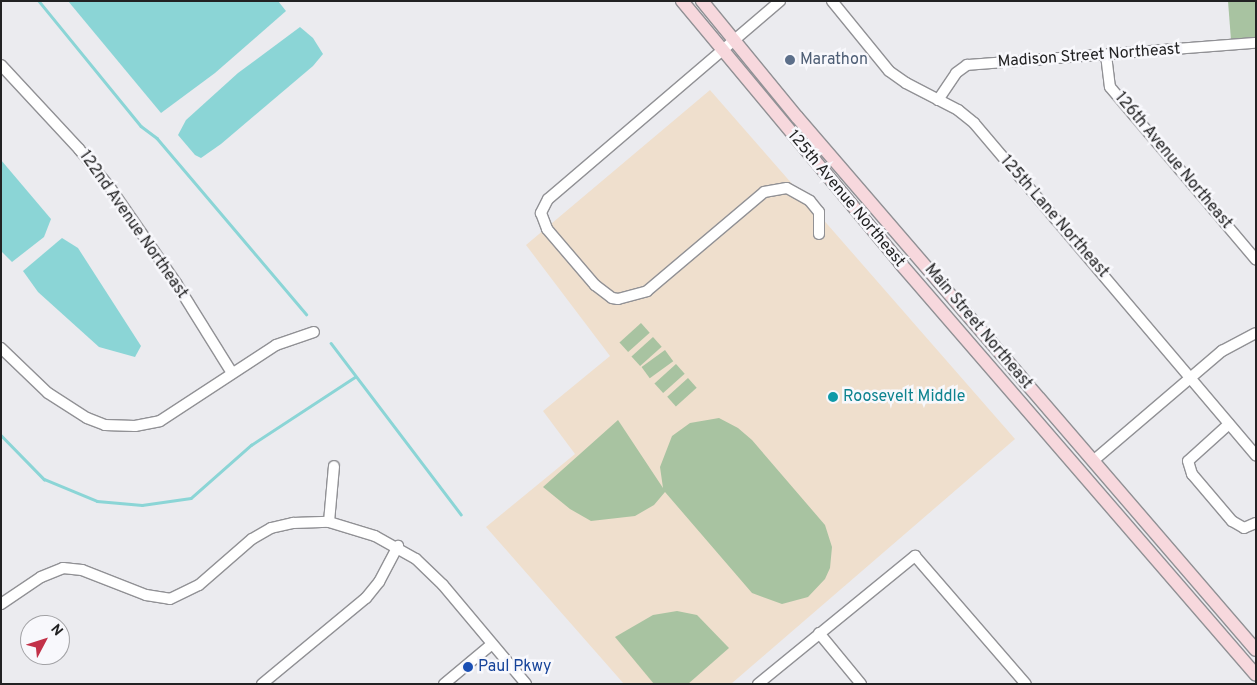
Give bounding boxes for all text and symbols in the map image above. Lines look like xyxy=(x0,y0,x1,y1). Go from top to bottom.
street label: Madison Street Northeast xyxy=(997,40,1181,72)
place label: Marathon xyxy=(800,50,868,70)
marker: Marathon xyxy=(784,54,796,66)
street label: 126th Avenue Northeast xyxy=(1110,89,1236,233)
street label: 125th Avenue Northeast xyxy=(783,126,909,272)
street label: 122nd Avenue Northeast xyxy=(74,147,192,303)
street label: 125th Lane Northeast xyxy=(996,152,1112,282)
street label: Main Street Northeast xyxy=(920,261,1036,393)
place label: Roosevelt Middle xyxy=(843,387,965,407)
marker: Roosevelt Middle xyxy=(827,391,839,403)
north arrow xyxy=(20,615,70,665)
text: N xyxy=(46,621,66,640)
place label: Paul Pkwy xyxy=(478,657,551,677)
marker: Paul Pkwy xyxy=(462,661,474,673)

